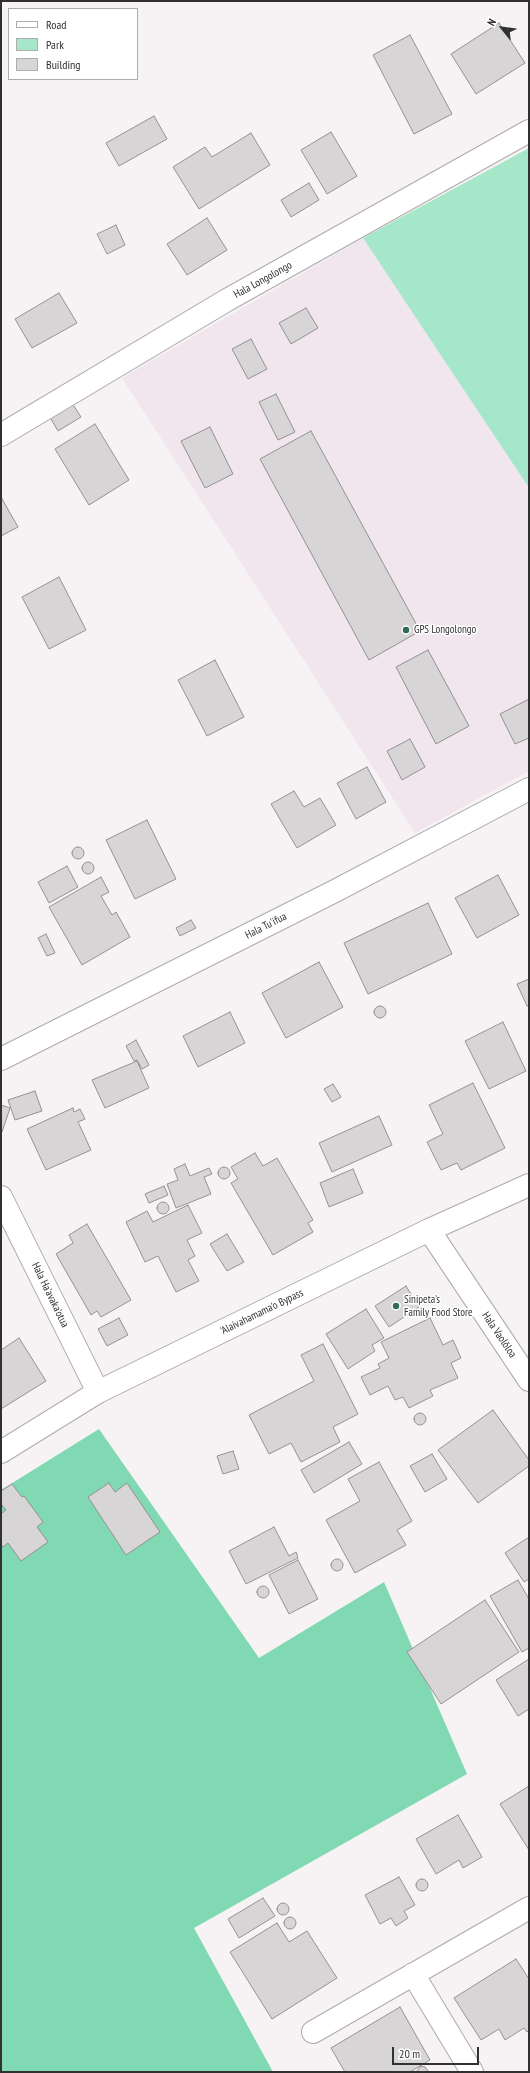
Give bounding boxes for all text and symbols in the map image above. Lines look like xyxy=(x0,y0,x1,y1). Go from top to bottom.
legend xyxy=(8,8,138,80)
north arrow xyxy=(482,8,522,48)
text: N xyxy=(484,16,499,28)
text: Road xyxy=(46,17,66,32)
text: Park xyxy=(46,37,64,52)
text: Building xyxy=(46,57,81,72)
street label: Hala Longolongo xyxy=(232,259,294,301)
place label: GPS Longolongo xyxy=(414,623,476,637)
marker: GPS Longolongo xyxy=(401,625,411,635)
street label: Hala Tu'ifua xyxy=(243,910,289,942)
street label: Hala Ha'avaka'otua xyxy=(29,1260,71,1330)
street label: 'Alaivahamama'o Bypass xyxy=(218,1286,306,1338)
place label: Sinipeta's Family Food Store xyxy=(404,1293,473,1319)
marker: Sinipeta's Family Food Store xyxy=(391,1301,401,1311)
street label: Hala Vaolōloa xyxy=(479,1310,519,1360)
scale bar xyxy=(394,2039,481,2065)
text: 20 m xyxy=(399,2046,420,2061)

